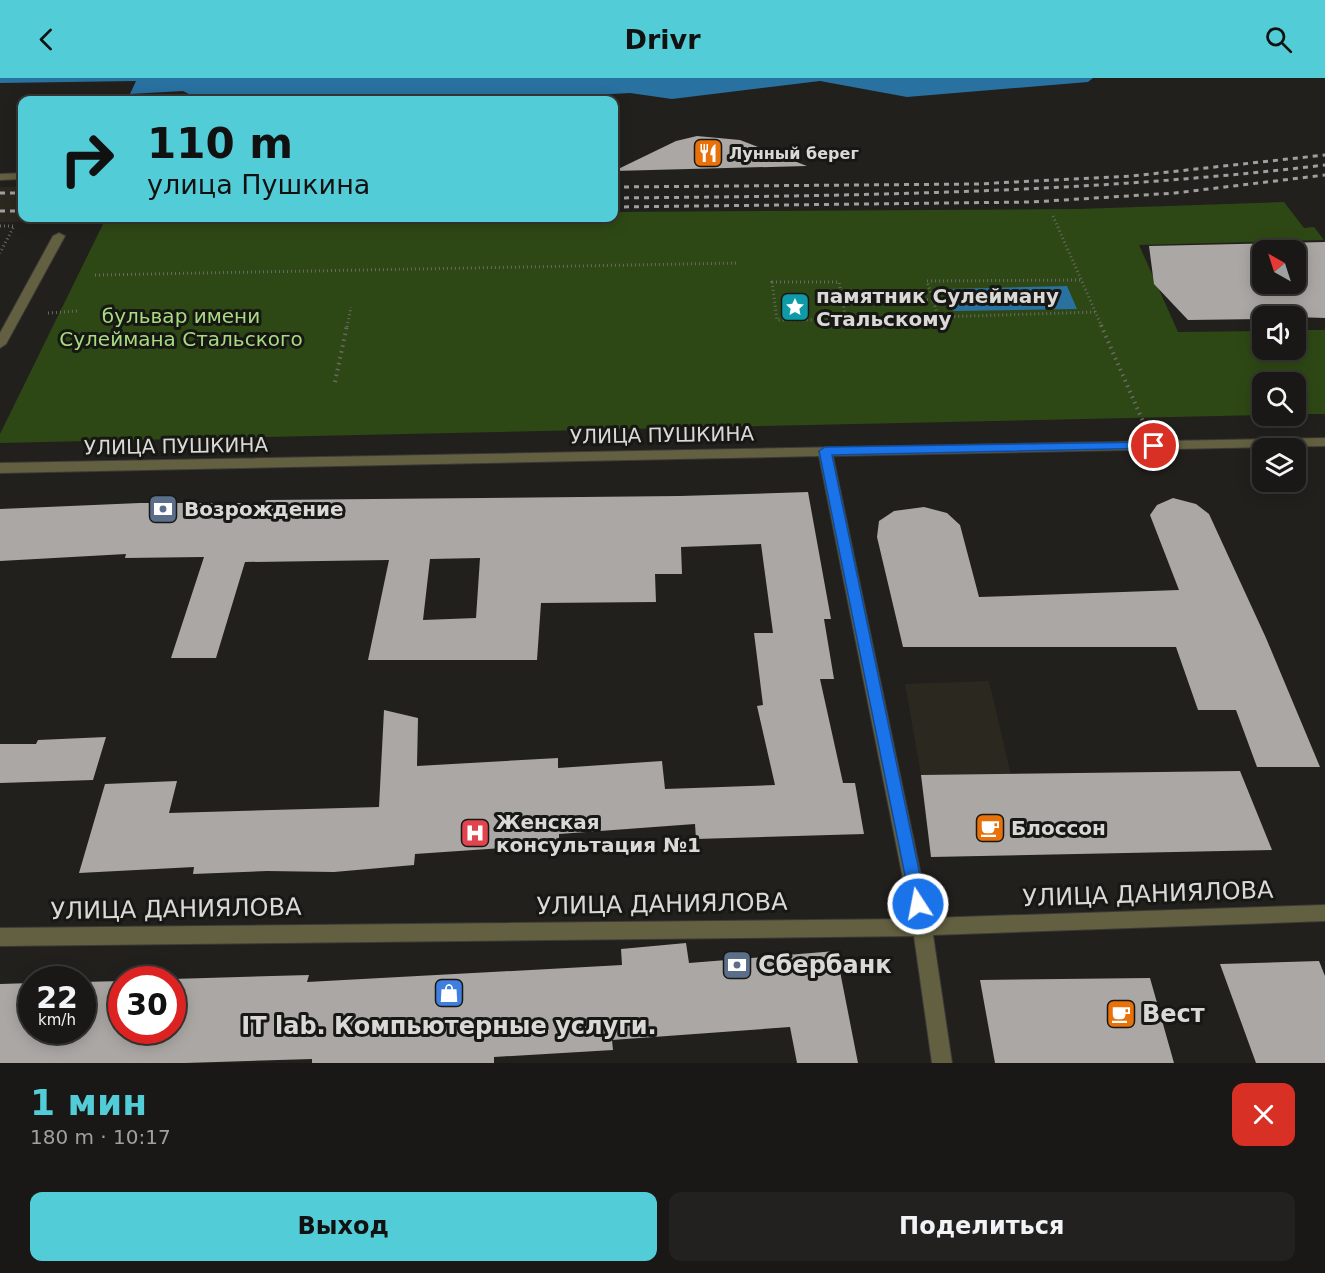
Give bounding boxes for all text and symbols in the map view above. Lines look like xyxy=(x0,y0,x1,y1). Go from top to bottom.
icon: back xyxy=(30,23,63,56)
icon: search xyxy=(1262,23,1295,56)
text: Drivr xyxy=(625,24,700,55)
text: 110 m xyxy=(147,119,293,168)
icon: right xyxy=(48,120,126,198)
restaurant icon: Лунный берег xyxy=(692,137,724,169)
place label: Лунный берег xyxy=(729,144,859,163)
text: улица Пушкина xyxy=(147,169,370,200)
north arrow xyxy=(1252,240,1306,294)
map controls xyxy=(1252,240,1306,492)
place label: памятник Сулейману Стальскому xyxy=(816,284,1059,331)
place icon: памятник Сулейману Стальскому xyxy=(779,291,811,323)
park label: бульвар имени Сулеймана Стальского xyxy=(59,304,303,351)
button: sound xyxy=(1252,306,1306,360)
button: search xyxy=(1252,372,1306,426)
pin xyxy=(1128,420,1179,471)
street label: УЛИЦА ПУШКИНА xyxy=(570,421,755,449)
icon: arrive xyxy=(1137,429,1170,462)
street label: УЛИЦА ПУШКИНА xyxy=(84,432,269,460)
button: layers xyxy=(1252,438,1306,492)
bank icon: Возрождение xyxy=(147,493,179,525)
place label: Возрождение xyxy=(184,497,344,521)
place label: Женская консультация №1 xyxy=(496,810,701,857)
cafe icon: Блоссон xyxy=(974,812,1006,844)
place label: Блоссон xyxy=(1011,816,1106,840)
hospital icon: Женская консультация №1 xyxy=(459,817,491,849)
position arrow xyxy=(886,872,950,936)
street label: УЛИЦА ДАНИЯЛОВА xyxy=(1022,876,1274,912)
street label: УЛИЦА ДАНИЯЛОВА xyxy=(536,888,788,920)
street label: УЛИЦА ДАНИЯЛОВА xyxy=(50,893,302,925)
bank icon: Сбербанк xyxy=(721,949,753,981)
place label: Сбербанк xyxy=(758,951,892,979)
speed limit sign: 30 xyxy=(108,966,186,1044)
shop icon: IT lab. Компьютерные услуги. xyxy=(433,977,465,1009)
text: 22 xyxy=(36,980,78,1015)
cafe icon: Вест xyxy=(1105,998,1137,1030)
place label: Вест xyxy=(1142,1000,1205,1028)
text: km/h xyxy=(38,1011,76,1029)
place label: IT lab. Компьютерные услуги. xyxy=(241,1012,657,1040)
text: 1 мин xyxy=(30,1082,147,1123)
button: close xyxy=(1232,1083,1295,1146)
text: 180 m · 10:17 xyxy=(30,1125,171,1149)
button: Выход xyxy=(30,1192,657,1261)
button: Поделиться xyxy=(669,1192,1295,1261)

